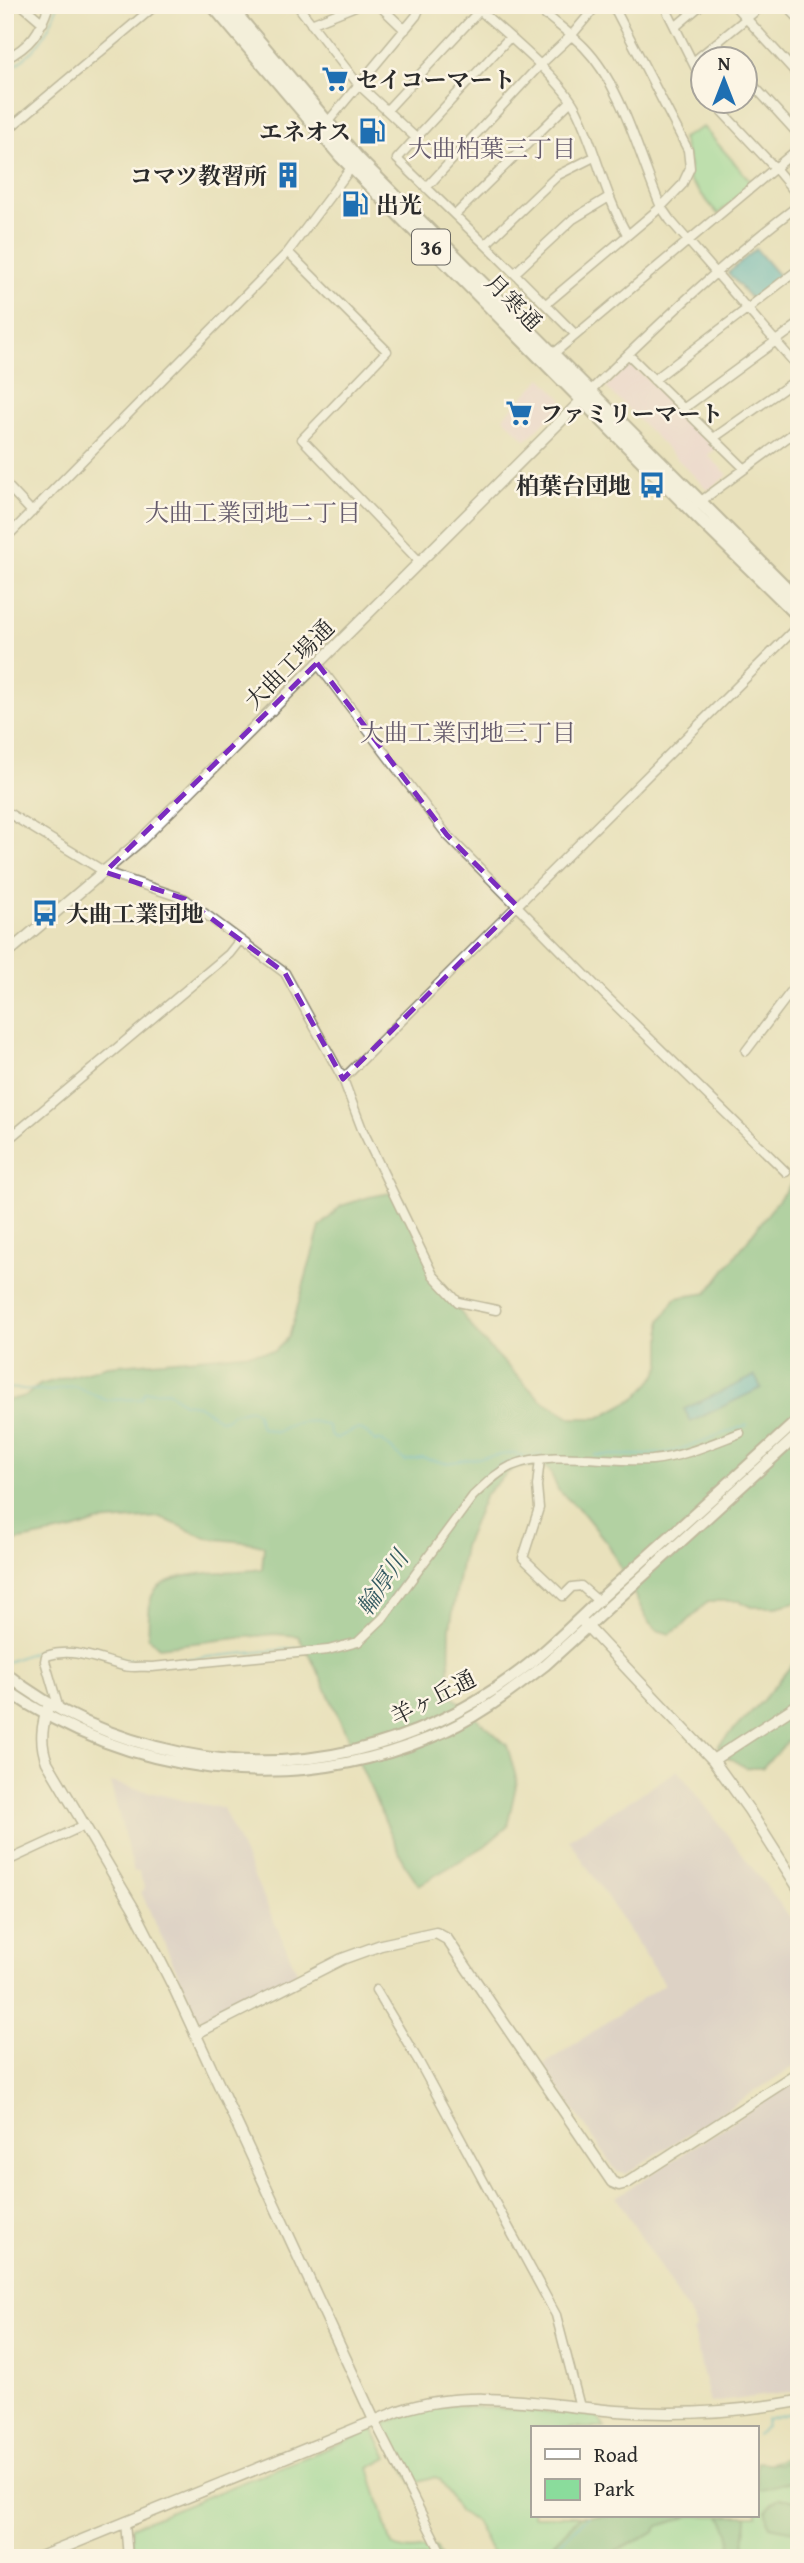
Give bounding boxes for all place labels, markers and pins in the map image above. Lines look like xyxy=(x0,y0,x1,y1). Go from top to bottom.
place label: セイコーマート xyxy=(356,63,515,96)
supermarket icon: セイコーマート xyxy=(320,64,350,94)
place label: エネオス xyxy=(259,115,351,148)
fuel station icon: エネオス xyxy=(357,116,387,146)
place label: コマツ教習所 xyxy=(130,159,267,192)
building icon: コマツ教習所 xyxy=(273,160,303,190)
place label: 出光 xyxy=(376,188,422,221)
fuel station icon: 出光 xyxy=(340,189,370,219)
place label: ファミリーマート xyxy=(540,397,724,430)
supermarket icon: ファミリーマート xyxy=(504,398,534,428)
place label: 柏葉台団地 xyxy=(516,469,631,502)
bus stop icon: 柏葉台団地 xyxy=(637,470,667,500)
place label: 大曲工業団地 xyxy=(66,897,204,930)
bus stop icon: 大曲工業団地 xyxy=(30,898,60,928)

